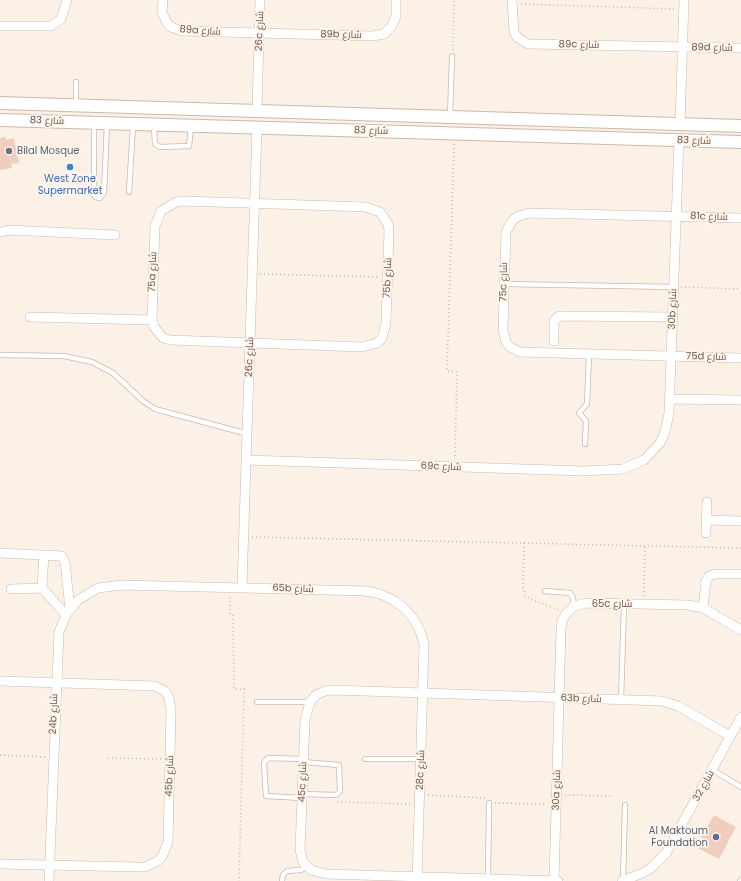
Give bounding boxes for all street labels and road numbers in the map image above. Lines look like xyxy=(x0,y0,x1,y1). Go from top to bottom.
street label: 26c شارع xyxy=(253,11,267,51)
street label: 89a شارع xyxy=(179,24,221,38)
street label: 89b شارع xyxy=(320,29,362,41)
street label: 89c شارع xyxy=(559,39,599,51)
street label: 89d شارع xyxy=(691,42,733,54)
street label: شارع 83 xyxy=(30,114,64,128)
street label: شارع 83 xyxy=(354,124,388,138)
street label: شارع 83 xyxy=(677,134,711,148)
street label: 81c شارع xyxy=(690,210,728,224)
street label: 75a شارع xyxy=(146,252,160,292)
street label: 75b شارع xyxy=(381,258,395,298)
street label: 75c شارع xyxy=(498,262,510,302)
street label: 30b شارع xyxy=(666,288,680,330)
street label: 26c شارع xyxy=(243,337,257,377)
street label: 75d شارع xyxy=(686,351,726,363)
street label: 69c شارع xyxy=(420,460,462,474)
street label: 65b شارع xyxy=(272,582,314,596)
street label: 65c شارع xyxy=(592,598,632,610)
street label: 63b شارع xyxy=(560,692,602,706)
street label: 24b شارع xyxy=(47,693,61,735)
street label: 28c شارع xyxy=(414,750,428,790)
street label: 45b شارع xyxy=(163,755,177,797)
street label: 45c شارع xyxy=(296,761,310,803)
street label: شارع 32 xyxy=(691,768,717,804)
street label: 30a شارع xyxy=(550,769,564,811)

